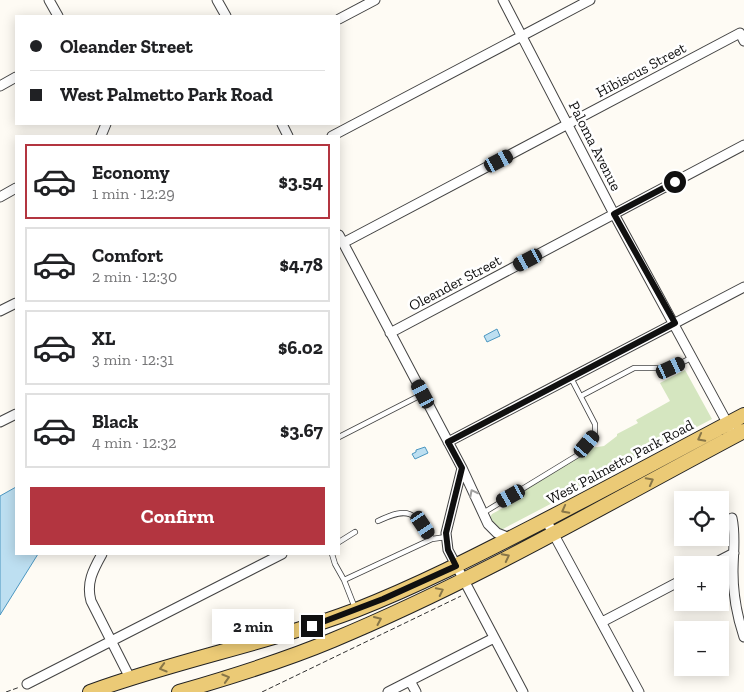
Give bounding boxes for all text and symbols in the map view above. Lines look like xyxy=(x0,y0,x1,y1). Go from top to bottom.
text: Oleander Street xyxy=(60,35,193,58)
street label: Hibiscus Street xyxy=(593,39,689,101)
text: West Palmetto Park Road xyxy=(60,83,273,106)
street label: Paloma Avenue xyxy=(565,98,625,194)
car xyxy=(482,147,515,175)
icon: car xyxy=(32,159,77,204)
text: Economy xyxy=(92,161,170,184)
text: $3.54 xyxy=(278,170,323,193)
route start xyxy=(664,171,686,193)
text: 1 min · 12:29 xyxy=(92,184,175,203)
icon: car xyxy=(32,242,77,287)
text: Comfort xyxy=(92,244,163,267)
car xyxy=(511,246,544,274)
street label: Oleander Street xyxy=(406,251,505,315)
text: $4.78 xyxy=(279,253,323,276)
text: 2 min · 12:30 xyxy=(92,267,177,286)
icon: car xyxy=(32,325,77,370)
text: XL xyxy=(92,327,115,350)
text: $6.02 xyxy=(278,336,323,359)
text: 3 min · 12:31 xyxy=(92,350,174,369)
car xyxy=(654,355,687,381)
car xyxy=(409,377,436,411)
icon: car xyxy=(32,408,77,453)
text: Black xyxy=(92,410,138,433)
street label: West Palmetto Park Road xyxy=(544,415,697,508)
text: $3.67 xyxy=(280,419,323,442)
car xyxy=(571,428,602,460)
one-way arrow xyxy=(697,432,706,442)
text: 4 min · 12:32 xyxy=(92,433,177,452)
one-way arrow xyxy=(645,477,654,487)
car xyxy=(494,482,527,510)
button: Confirm xyxy=(30,487,325,545)
one-way arrow xyxy=(469,489,479,498)
map controls xyxy=(674,491,729,676)
button: locate xyxy=(674,491,729,546)
one-way arrow xyxy=(561,504,570,514)
car xyxy=(408,508,437,542)
one-way arrow xyxy=(501,553,510,563)
button: + xyxy=(674,556,729,611)
one-way arrow xyxy=(435,587,444,597)
callout: 2 min xyxy=(212,608,294,644)
route end xyxy=(301,615,323,637)
one-way arrow xyxy=(373,616,382,627)
text: 2 min xyxy=(233,617,273,636)
button: − xyxy=(674,621,729,676)
one-way arrow xyxy=(159,662,168,673)
one-way arrow xyxy=(221,674,229,684)

